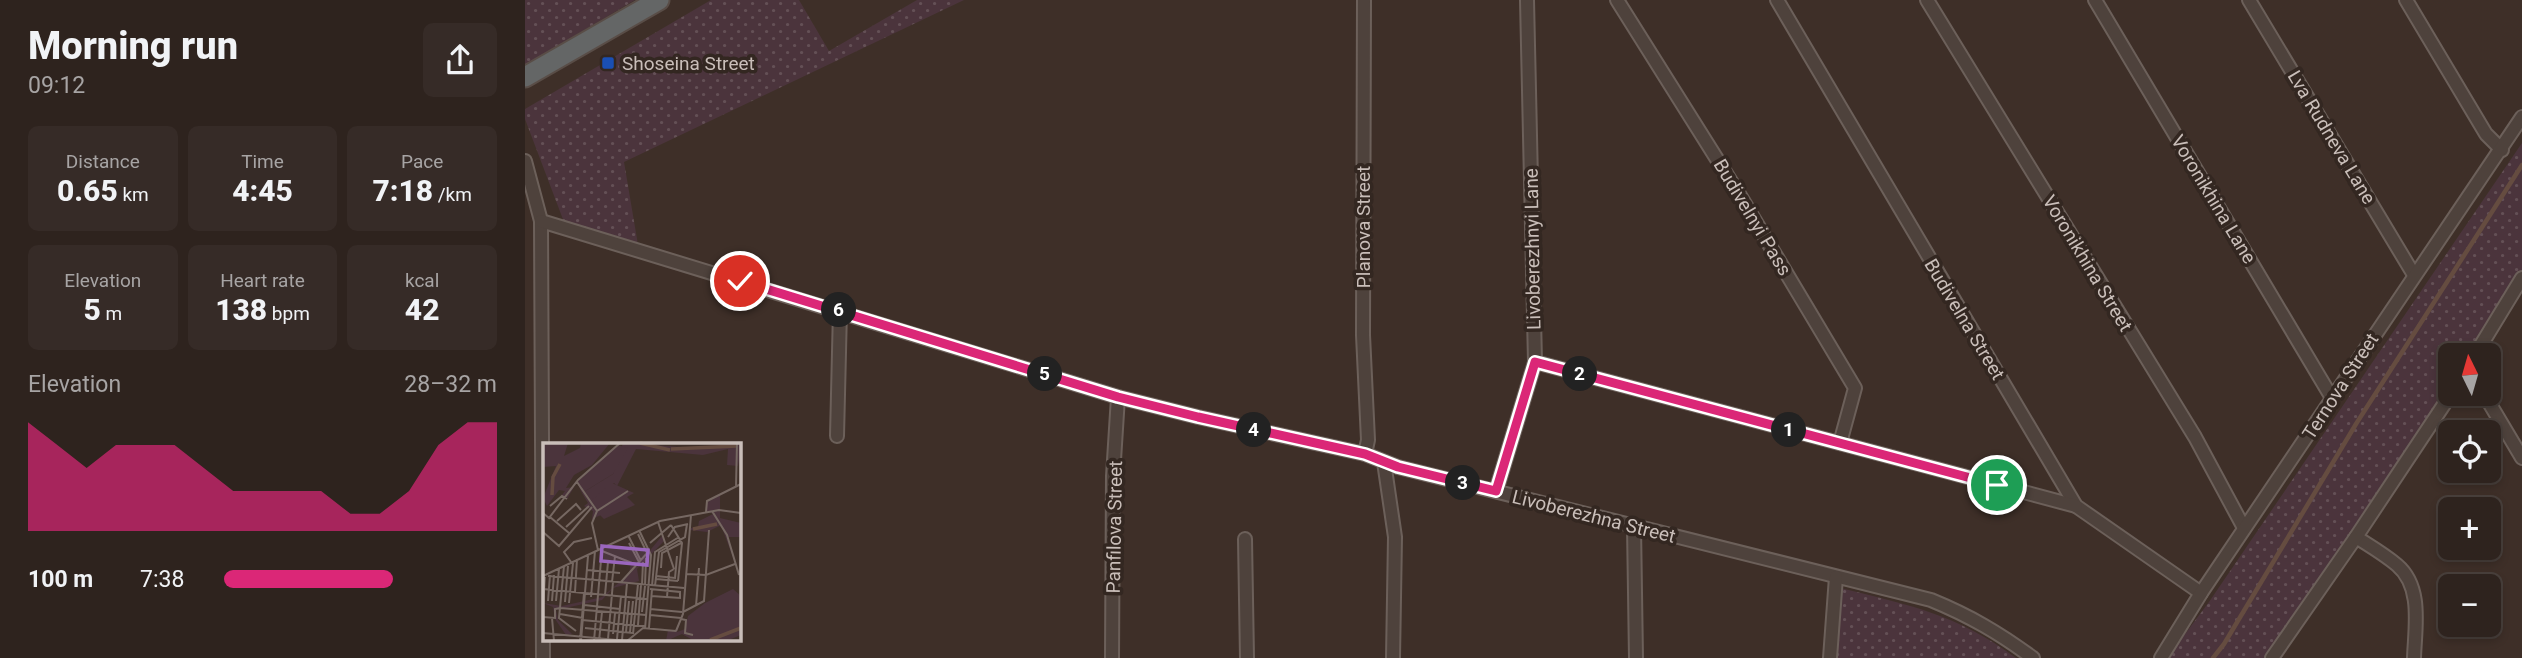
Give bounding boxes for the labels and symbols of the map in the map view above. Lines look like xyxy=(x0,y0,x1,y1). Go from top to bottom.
place label: Shoseina Street xyxy=(622,52,755,75)
marker: Shoseina Street xyxy=(600,55,616,71)
street label: Lva Rudneva Lane xyxy=(2283,66,2380,208)
street label: Voronikhina Lane xyxy=(2166,131,2261,268)
street label: Budivelnyi Pass xyxy=(1709,155,1796,280)
street label: Planova Street xyxy=(1352,166,1375,288)
street label: Livoberezhnyi Lane xyxy=(1520,168,1545,330)
street label: Voronikhina Street xyxy=(2038,191,2137,336)
pin xyxy=(710,251,770,311)
street label: Budivelna Street xyxy=(1919,255,2010,384)
pin: 6 xyxy=(821,292,857,328)
street label: Ternova Street xyxy=(2297,329,2383,444)
north arrow xyxy=(2438,343,2501,406)
pin: 5 xyxy=(1028,356,1063,392)
pin: 2 xyxy=(1563,356,1597,392)
pin: 4 xyxy=(1237,412,1271,448)
pin: 1 xyxy=(1771,412,1807,448)
inset map xyxy=(543,443,740,640)
pin xyxy=(1967,455,2027,515)
street label: Panfilova Street xyxy=(1102,460,1127,594)
pin: 3 xyxy=(1445,466,1481,500)
street label: Livoberezhna Street xyxy=(1510,485,1678,548)

